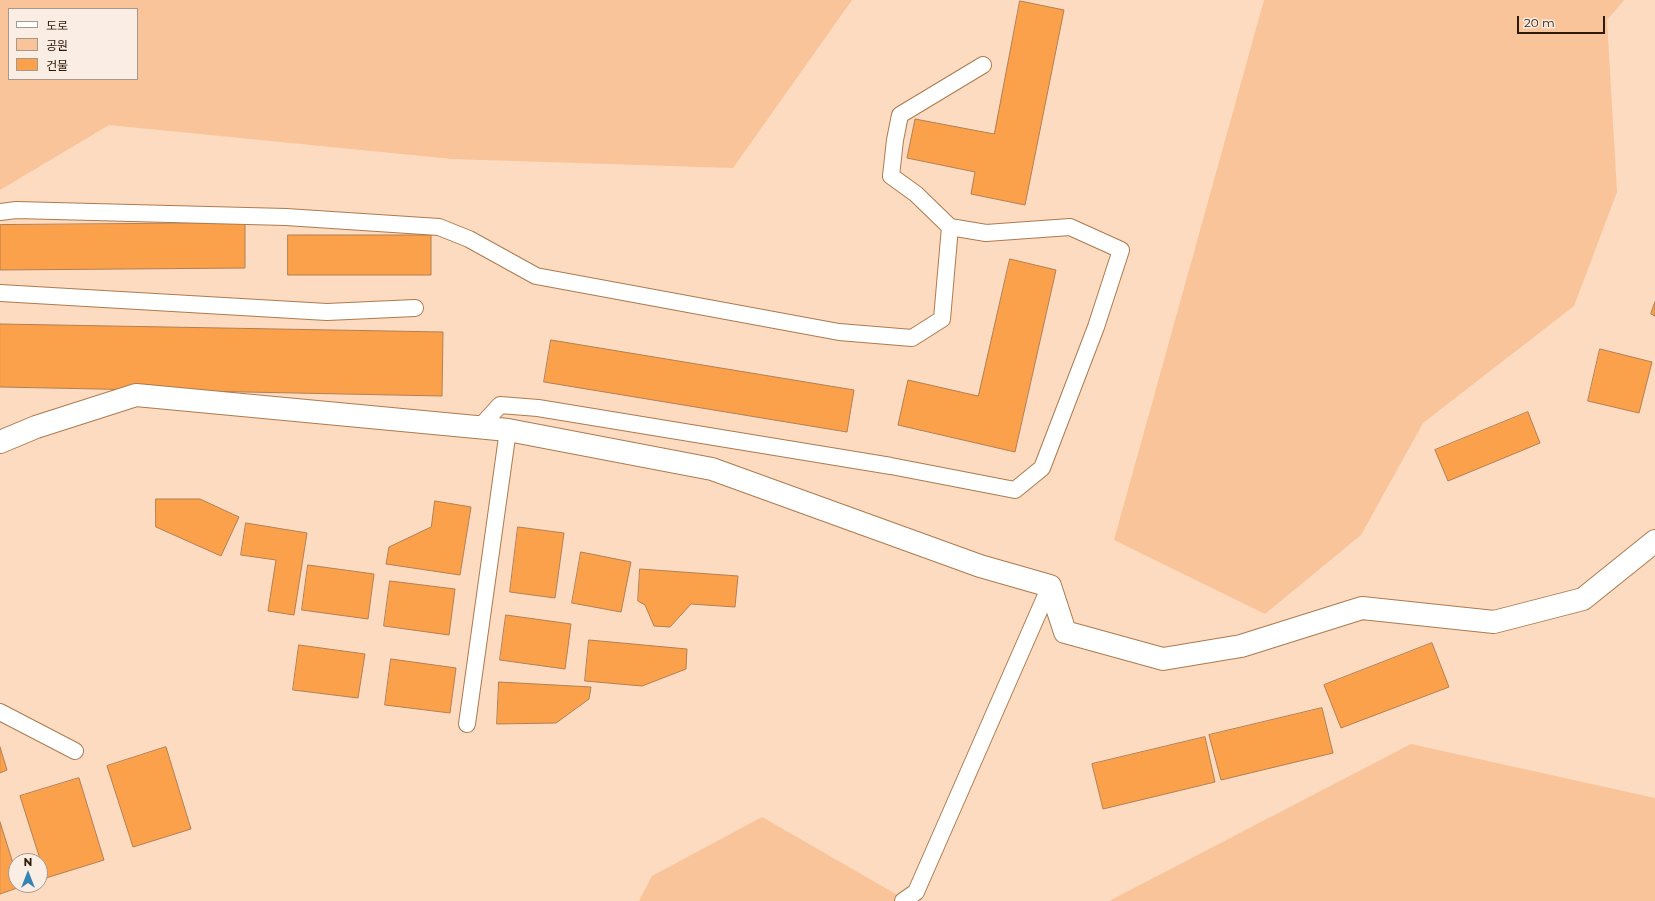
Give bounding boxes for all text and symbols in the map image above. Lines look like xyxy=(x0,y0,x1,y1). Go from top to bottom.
legend xyxy=(8,8,138,80)
scale bar xyxy=(1519,8,1607,34)
text: 20 m xyxy=(1524,15,1555,30)
text: 도로 xyxy=(46,18,68,33)
text: 공원 xyxy=(46,38,68,53)
text: 건물 xyxy=(46,58,68,73)
north arrow xyxy=(8,853,48,893)
text: N xyxy=(24,855,32,869)

